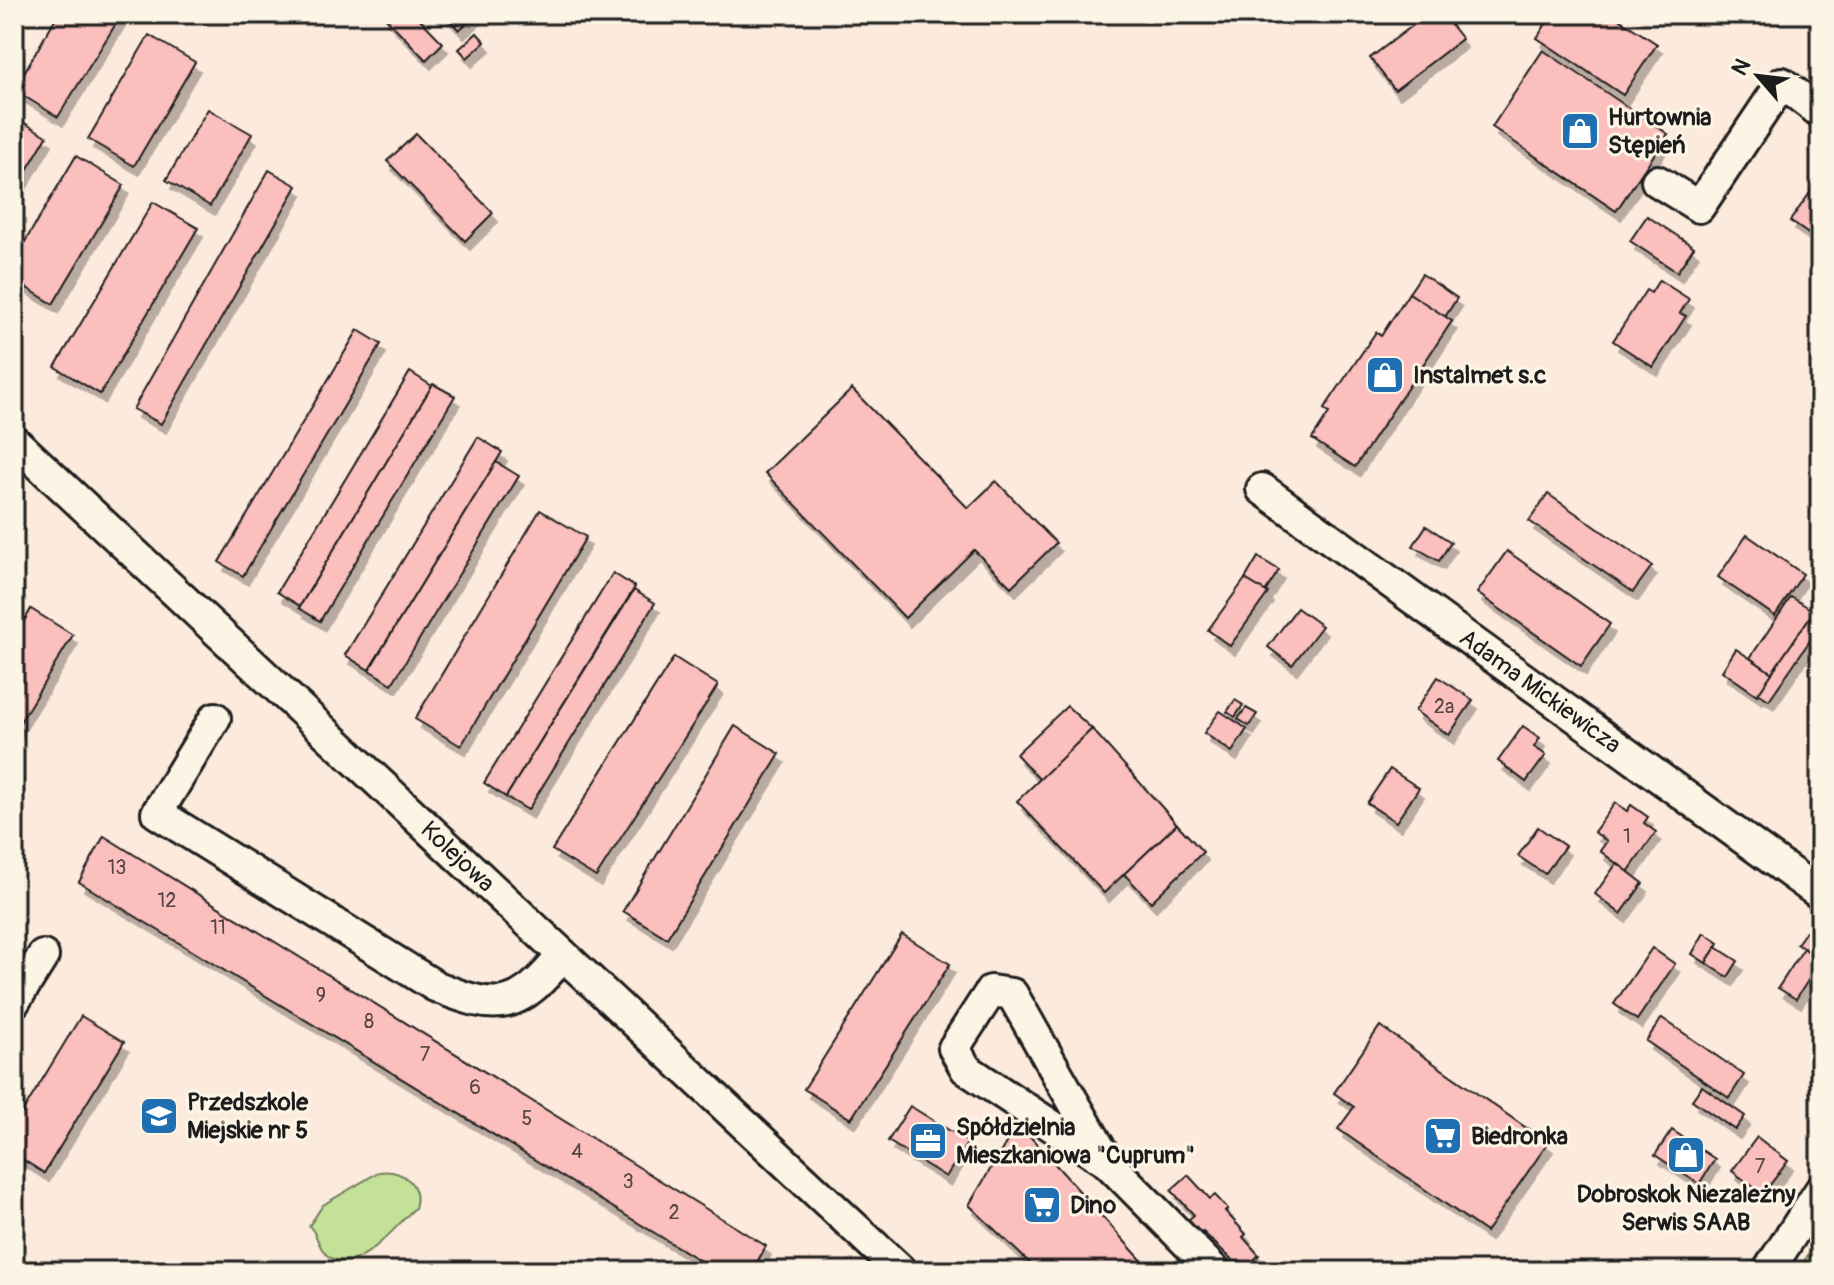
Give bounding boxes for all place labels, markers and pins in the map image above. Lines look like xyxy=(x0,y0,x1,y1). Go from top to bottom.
place label: Hurtownia Stępień xyxy=(1608,103,1711,160)
shop icon: Hurtownia Stępień xyxy=(1559,110,1601,152)
shop icon: Instalmet s.c xyxy=(1364,354,1406,396)
place label: Instalmet s.c xyxy=(1413,361,1546,390)
place label: Przedszkole Miejskie nr 5 xyxy=(187,1088,309,1145)
school or university icon: Przedszkole Miejskie nr 5 xyxy=(138,1095,180,1137)
place label: Spółdzielnia Mieszkaniowa "Cuprum" xyxy=(956,1113,1195,1170)
supermarket icon: Biedronka xyxy=(1422,1115,1464,1157)
office icon: Spółdzielnia Mieszkaniowa "Cuprum" xyxy=(907,1120,949,1162)
place label: Biedronka xyxy=(1471,1122,1568,1151)
shop icon: Dobroskok Niezależny Serwis SAAB xyxy=(1665,1134,1707,1176)
place label: Dobroskok Niezależny Serwis SAAB xyxy=(1577,1180,1796,1237)
supermarket icon: Dino xyxy=(1021,1184,1063,1226)
place label: Dino xyxy=(1070,1191,1116,1220)

